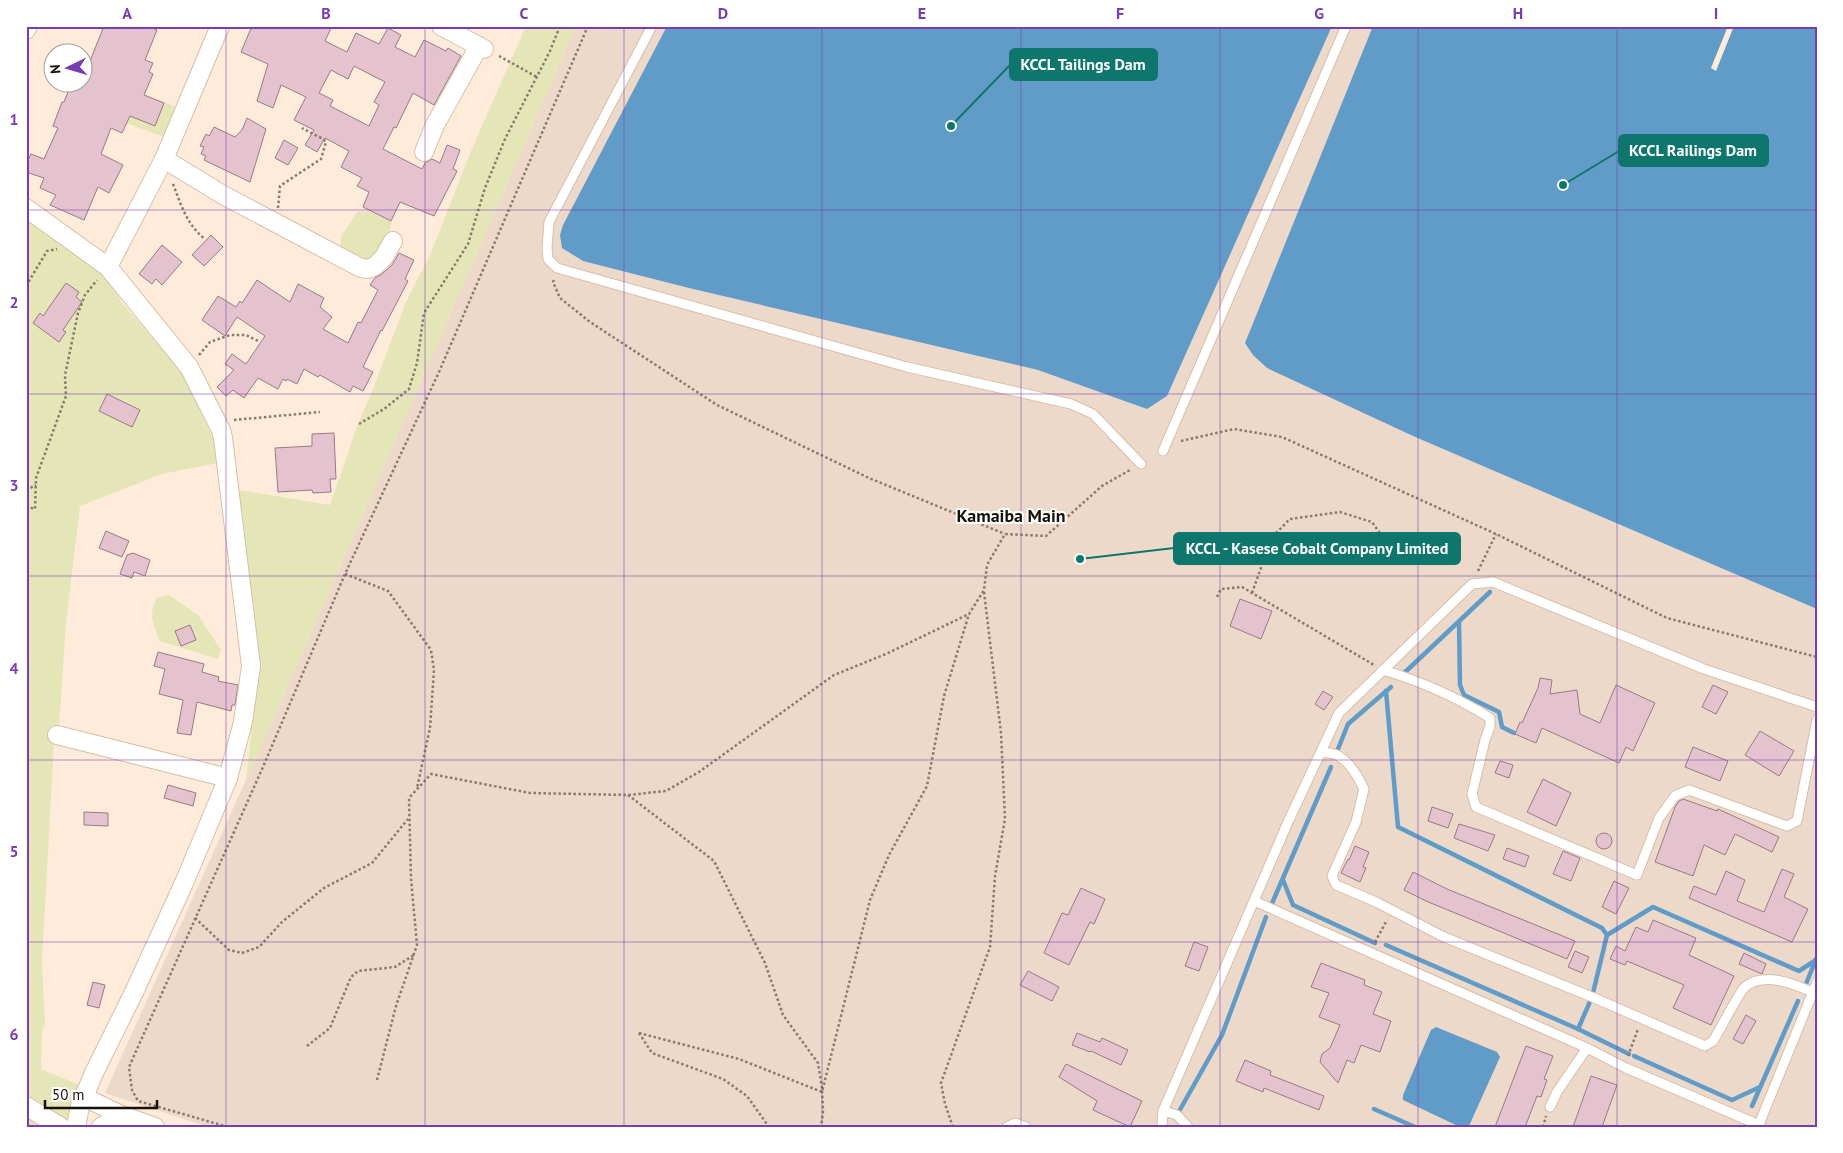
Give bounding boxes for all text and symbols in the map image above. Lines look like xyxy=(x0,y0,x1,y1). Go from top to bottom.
text: A xyxy=(122,3,132,23)
text: B xyxy=(321,3,331,23)
text: C xyxy=(520,3,529,23)
text: D xyxy=(718,3,728,23)
text: E xyxy=(918,3,926,23)
text: F xyxy=(1116,3,1124,23)
text: G xyxy=(1314,3,1324,23)
text: H xyxy=(1513,3,1523,23)
text: I xyxy=(1714,3,1718,23)
north arrow xyxy=(42,42,92,92)
callout: KCCL Tailings Dam xyxy=(1010,49,1157,80)
text: KCCL Tailings Dam xyxy=(1020,54,1146,74)
text: N xyxy=(46,64,64,75)
text: 1 xyxy=(9,109,19,129)
callout: KCCL Railings Dam xyxy=(1619,135,1768,166)
text: KCCL Railings Dam xyxy=(1629,140,1757,160)
text: 2 xyxy=(9,292,19,312)
text: 3 xyxy=(9,475,19,495)
district label: Kamaiba Main xyxy=(956,504,1066,527)
callout: KCCL - Kasese Cobalt Company Limited xyxy=(1174,533,1460,564)
text: KCCL - Kasese Cobalt Company Limited xyxy=(1186,538,1448,558)
text: 4 xyxy=(9,658,19,678)
text: 5 xyxy=(9,841,19,861)
text: 6 xyxy=(9,1024,19,1044)
scale bar xyxy=(45,1078,158,1110)
text: 50 m xyxy=(52,1085,85,1104)

